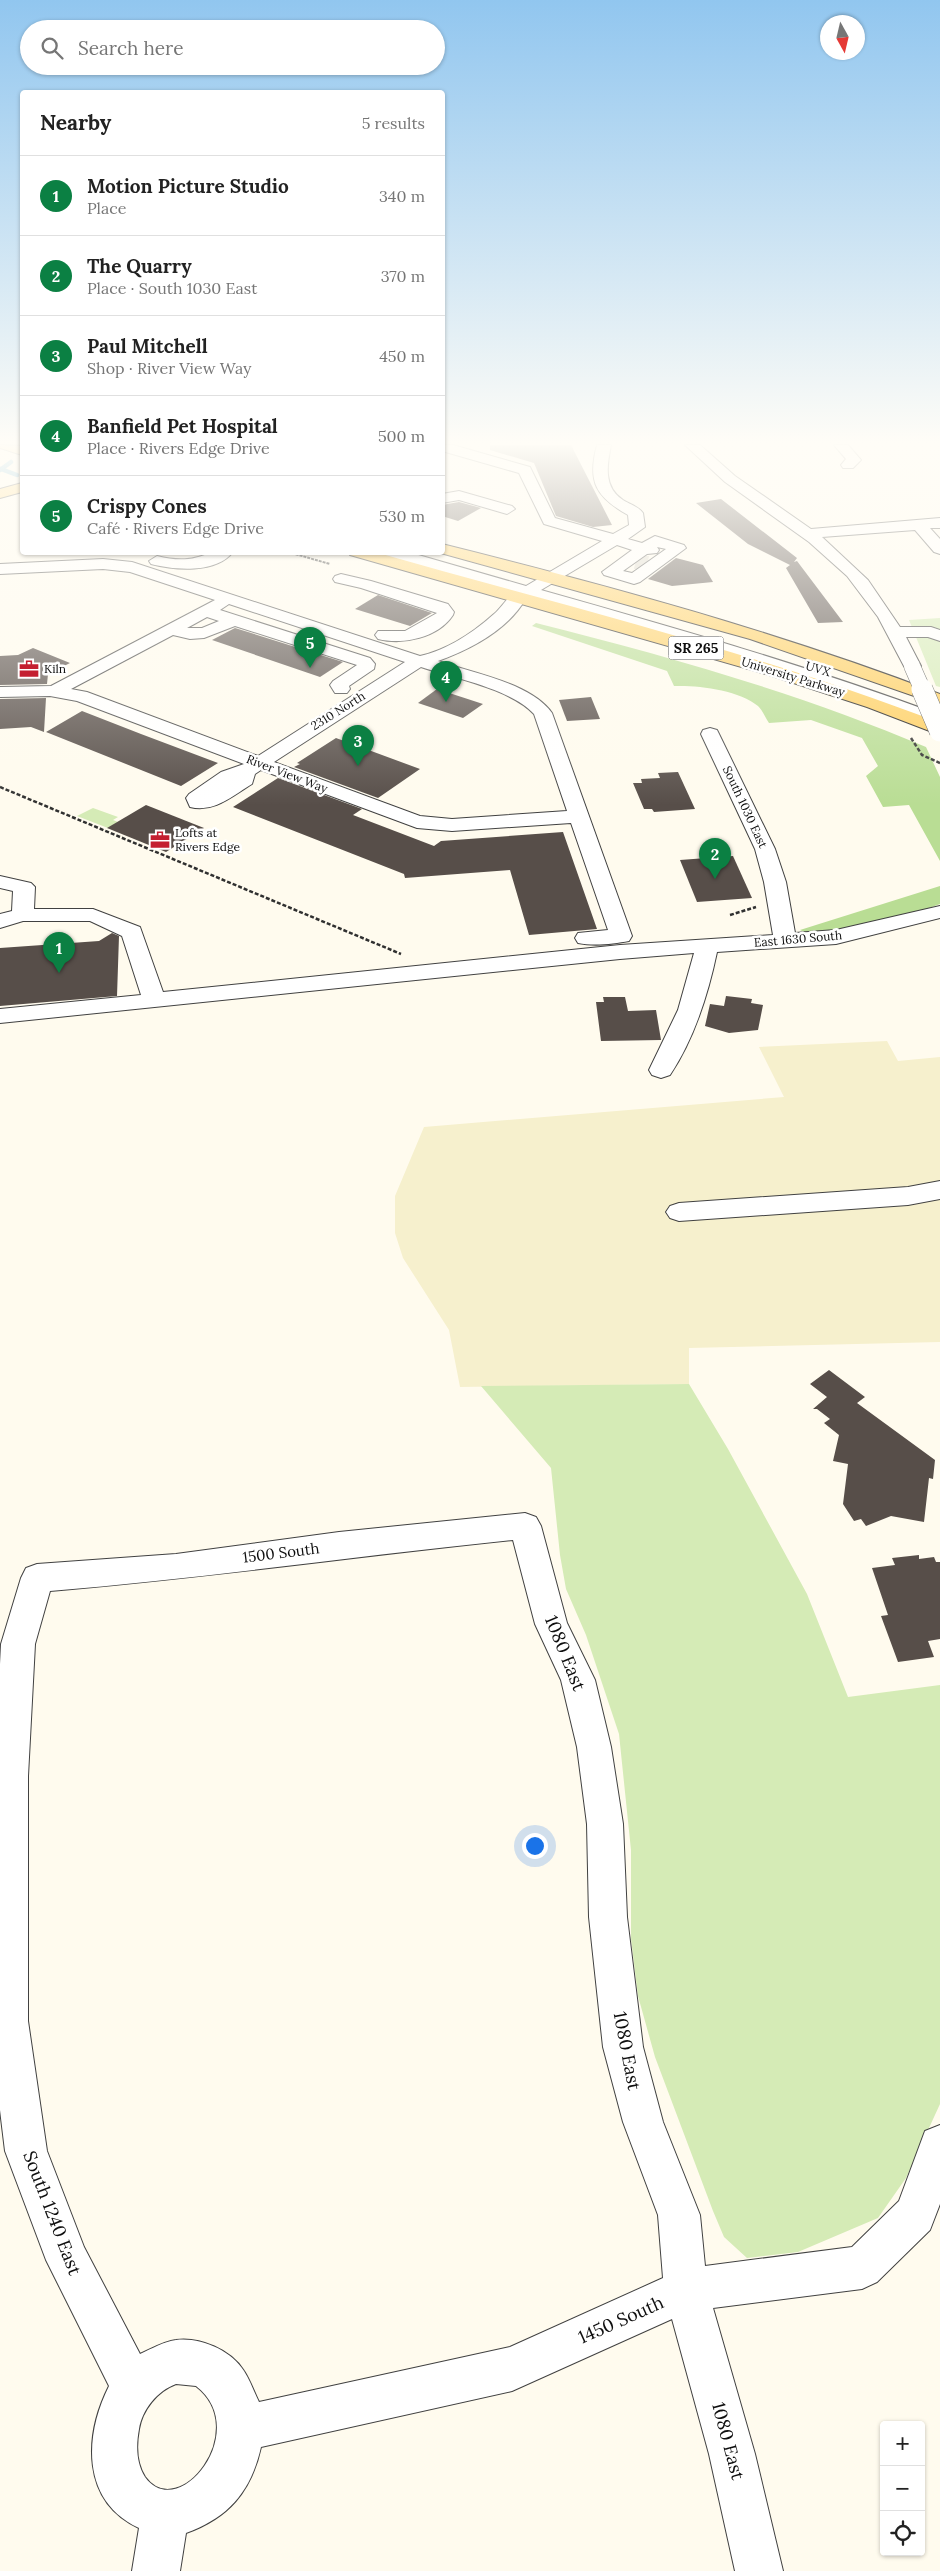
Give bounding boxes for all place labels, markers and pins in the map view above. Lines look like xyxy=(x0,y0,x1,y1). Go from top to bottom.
pin: 5 xyxy=(294,627,326,668)
office icon: Kiln xyxy=(18,658,40,680)
place label: Kiln xyxy=(44,661,66,676)
pin: 4 xyxy=(430,661,462,702)
pin: 3 xyxy=(342,725,374,766)
place label: Lofts at Rivers Edge xyxy=(175,825,241,854)
office icon: Lofts at Rivers Edge xyxy=(149,829,171,851)
pin: 2 xyxy=(699,838,731,879)
pin: 1 xyxy=(43,932,75,973)

